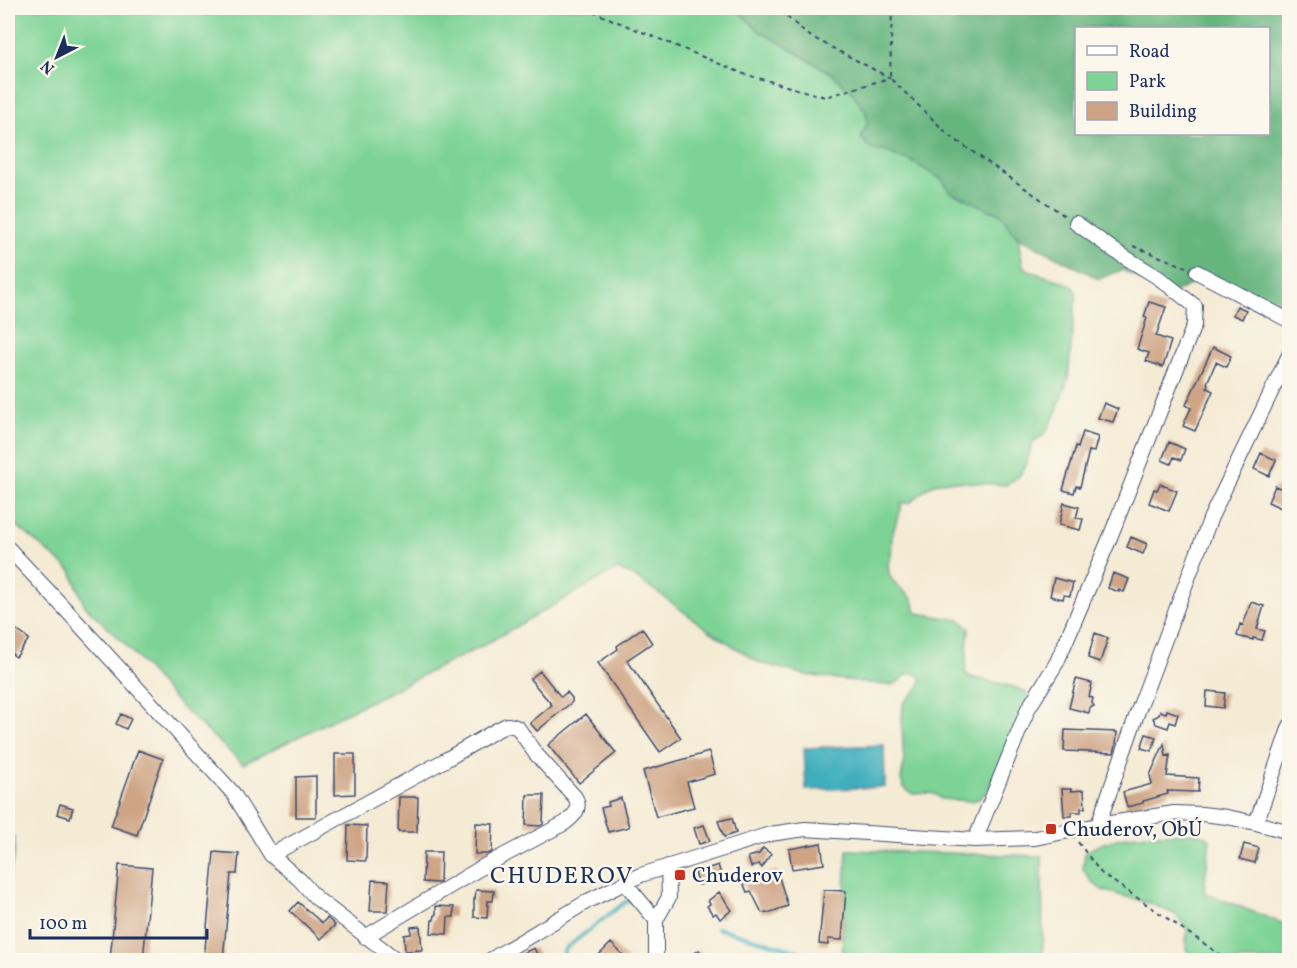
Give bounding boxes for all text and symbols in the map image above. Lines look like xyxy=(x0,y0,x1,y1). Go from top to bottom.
north arrow xyxy=(27,27,87,87)
legend xyxy=(1075,27,1270,135)
text: Road xyxy=(1129,40,1170,65)
text: N xyxy=(36,54,60,79)
text: Park xyxy=(1129,70,1166,95)
text: Building xyxy=(1129,100,1197,125)
place label: Chuderov, ObÚ xyxy=(1063,816,1202,845)
marker: Chuderov, ObÚ xyxy=(1044,822,1058,836)
district label: CHUDEROV xyxy=(490,860,634,894)
place label: Chuderov xyxy=(692,862,783,891)
marker: Chuderov xyxy=(673,868,687,882)
scale bar xyxy=(30,902,207,940)
text: 100 m xyxy=(39,912,88,937)

